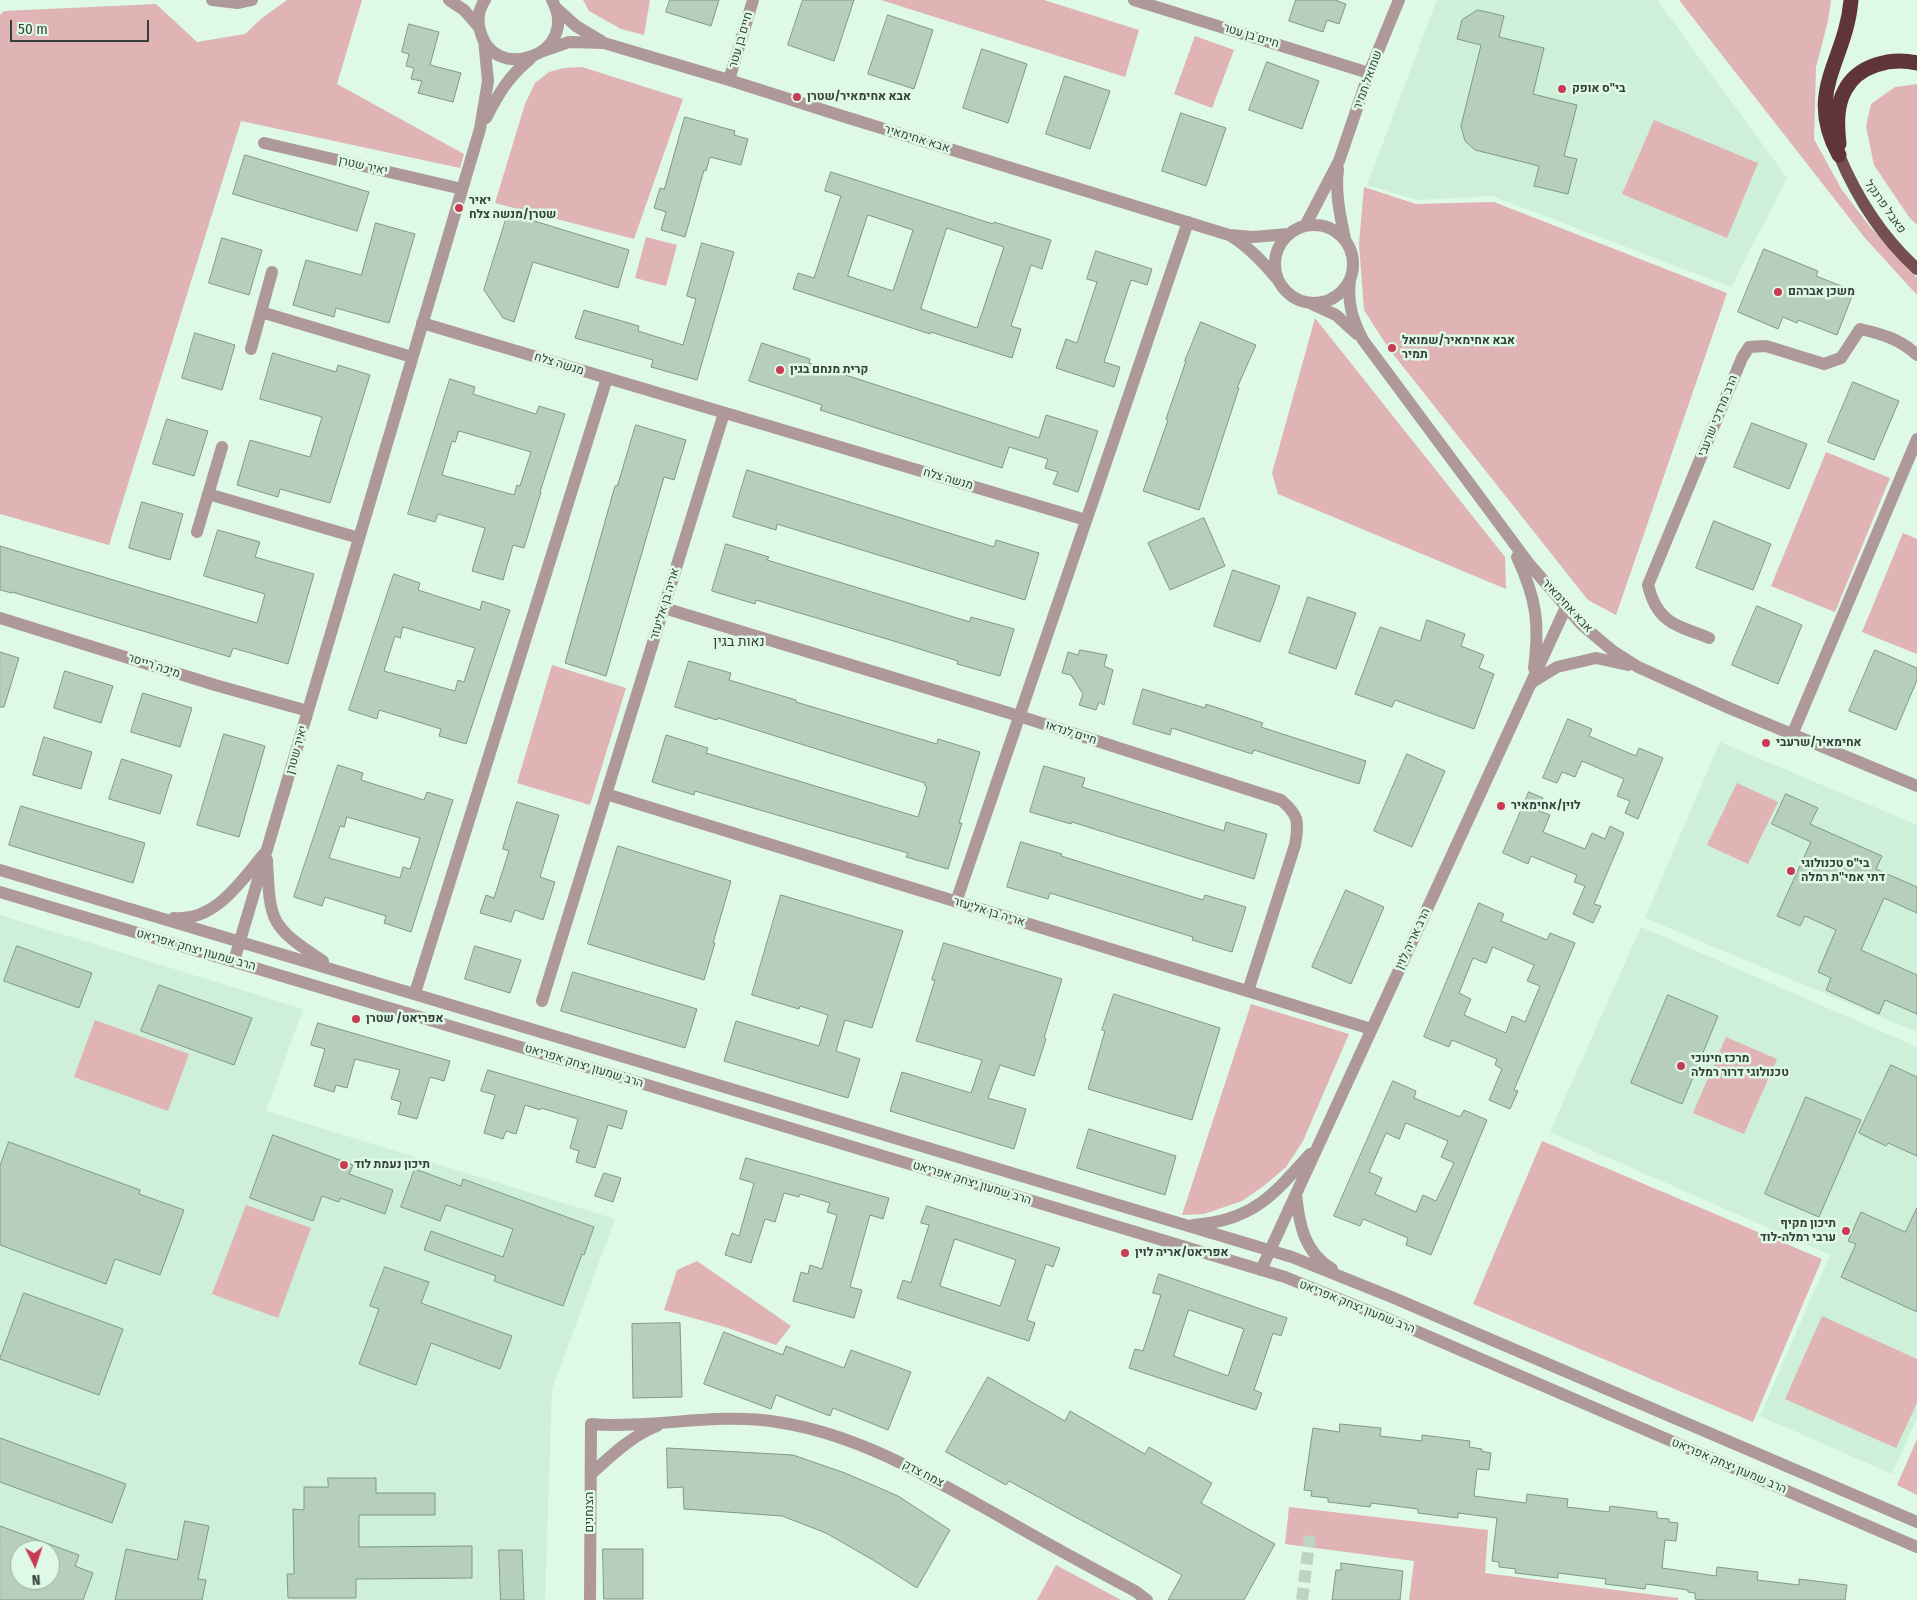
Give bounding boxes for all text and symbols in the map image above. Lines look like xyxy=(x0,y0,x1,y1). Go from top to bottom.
scale bar xyxy=(12,10,151,42)
street label: חיים בן עטר xyxy=(726,10,756,70)
text: 50 m xyxy=(18,20,48,38)
street label: חיים בן עטר xyxy=(1221,21,1281,51)
street label: שמואל תמיר xyxy=(1351,48,1385,112)
place label: בי"ס אופק xyxy=(1572,82,1626,96)
marker: בי"ס אופק xyxy=(1556,83,1568,95)
place label: אבא אחימאיר/שטרן xyxy=(807,90,911,104)
marker: אבא אחימאיר/שטרן xyxy=(791,91,803,103)
street label: אבא אחימאיר xyxy=(882,122,952,156)
street label: יאיר שטרן xyxy=(337,153,389,179)
street label: פאבל פרנקל xyxy=(1861,178,1909,236)
place label: יאיר שטרן/מנשה צלח xyxy=(469,194,556,222)
marker: יאיר שטרן/מנשה צלח xyxy=(453,202,465,214)
place label: משכן אברהם xyxy=(1788,285,1855,299)
marker: משכן אברהם xyxy=(1772,286,1784,298)
place label: אבא אחימאיר/שמואל תמיר xyxy=(1402,334,1515,362)
marker: אבא אחימאיר/שמואל תמיר xyxy=(1386,342,1398,354)
street label: מנשה צלח xyxy=(532,350,586,378)
place label: קרית מנחם בגין xyxy=(790,363,868,377)
marker: קרית מנחם בגין xyxy=(774,364,786,376)
street label: הרב מרדכי שרעבי xyxy=(1695,373,1741,459)
street label: מנשה צלח xyxy=(921,465,975,493)
street label: אריה בן אליעזר xyxy=(647,566,683,642)
street label: אבא אחימאיר xyxy=(1539,576,1595,636)
district label: נאות בגין xyxy=(713,634,765,650)
street label: מיכה רייסר xyxy=(126,651,182,681)
street label: חיים לנדאו xyxy=(1044,718,1098,748)
street label: יאיר שטרן xyxy=(283,724,311,776)
place label: אחימאיר/שרעבי xyxy=(1776,736,1862,750)
marker: אחימאיר/שרעבי xyxy=(1760,737,1772,749)
place label: לוין/אחימאיר xyxy=(1511,799,1580,813)
marker: לוין/אחימאיר xyxy=(1495,800,1507,812)
place label: בי"ס טכנולוגי דתי אמי"ת רמלה xyxy=(1801,857,1885,885)
marker: בי"ס טכנולוגי דתי אמי"ת רמלה xyxy=(1785,865,1797,877)
street label: אריה בן אליעזר xyxy=(951,894,1027,930)
street label: הרב אריה לוין xyxy=(1393,906,1433,972)
street label: הרב שמעון יצחק אפריאט xyxy=(135,926,257,974)
place label: אפריאט/ שטרן xyxy=(366,1012,443,1026)
marker: אפריאט/ שטרן xyxy=(350,1013,362,1025)
street label: הרב שמעון יצחק אפריאט xyxy=(523,1041,645,1091)
place label: מרכז חינוכי טכנולוגי דרור רמלה xyxy=(1691,1052,1789,1080)
marker: מרכז חינוכי טכנולוגי דרור רמלה xyxy=(1675,1060,1687,1072)
place label: תיכון נעמת לוד xyxy=(354,1158,430,1172)
street label: הרב שמעון יצחק אפריאט xyxy=(911,1158,1033,1208)
marker: תיכון נעמת לוד xyxy=(338,1159,350,1171)
place label: תיכון מקיף ערבי רמלה-לוד xyxy=(1760,1217,1836,1245)
marker: תיכון מקיף ערבי רמלה-לוד xyxy=(1840,1225,1852,1237)
place label: אפריאט/אריה לוין xyxy=(1135,1246,1228,1260)
marker: אפריאט/אריה לוין xyxy=(1119,1247,1131,1259)
street label: הרב שמעון יצחק אפריאט xyxy=(1297,1277,1417,1337)
street label: הרב שמעון יצחק אפריאט xyxy=(1669,1435,1789,1497)
street label: צמח צדק xyxy=(900,1457,946,1491)
street label: הצנחנים xyxy=(583,1492,597,1532)
north arrow xyxy=(10,1540,60,1590)
text: N xyxy=(31,1571,41,1588)

